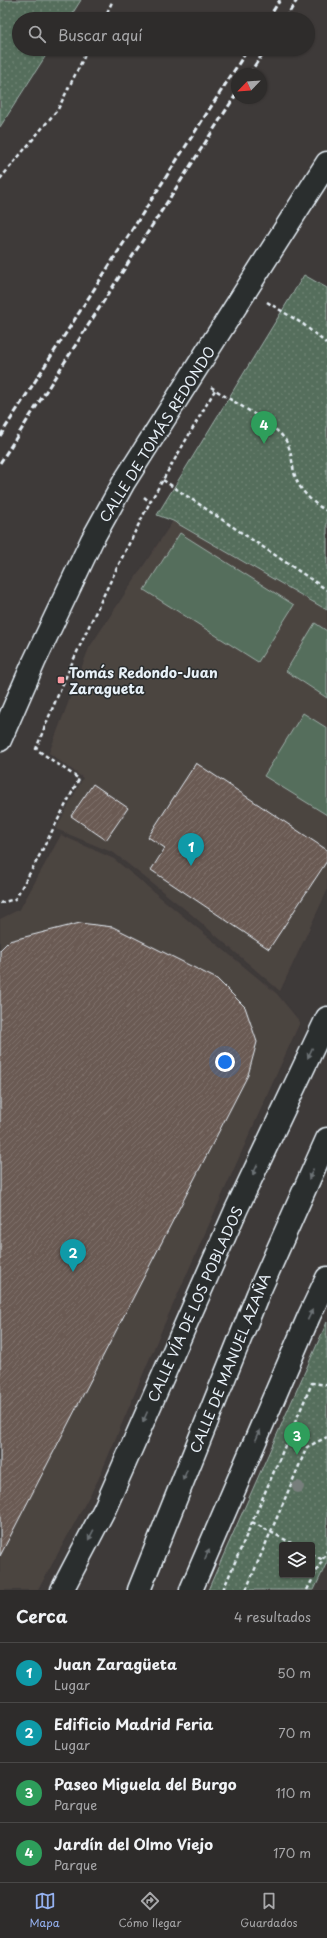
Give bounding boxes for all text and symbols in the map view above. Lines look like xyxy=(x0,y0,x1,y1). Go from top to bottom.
search box xyxy=(12,12,315,56)
icon: search xyxy=(26,23,48,45)
text: Buscar aquí xyxy=(58,23,142,46)
north arrow xyxy=(231,68,267,104)
street label: CALLE DE TOMÁS REDONDO xyxy=(94,342,220,526)
pin: 4 xyxy=(251,411,277,444)
place label: Tomás Redondo-Juan Zaragueta xyxy=(69,662,218,699)
marker: Tomás Redondo-Juan Zaragueta xyxy=(56,675,66,685)
pin: 1 xyxy=(178,833,204,866)
one-way arrow xyxy=(307,1047,313,1059)
your location xyxy=(215,1052,235,1072)
one-way arrow xyxy=(252,1165,258,1176)
one-way arrow xyxy=(308,1169,314,1180)
street label: CALLE VÍA DE LOS POBLADOS xyxy=(142,1203,248,1405)
pin: 2 xyxy=(60,1239,86,1272)
street label: CALLE DE MANUEL AZAÑA xyxy=(184,1270,276,1456)
one-way arrow xyxy=(307,1309,313,1321)
one-way arrow xyxy=(142,1412,148,1423)
pin: 3 xyxy=(284,1422,310,1455)
one-way arrow xyxy=(255,1429,261,1440)
one-way arrow xyxy=(182,1469,188,1481)
one-way arrow xyxy=(88,1529,94,1541)
map controls xyxy=(279,1542,315,1578)
button: layers xyxy=(279,1542,315,1578)
one-way arrow xyxy=(204,1549,210,1560)
text: Cerca xyxy=(16,1603,67,1629)
text: 4 resultados xyxy=(234,1607,311,1626)
text: Juan Zaragüeta xyxy=(54,1652,177,1675)
text: 1 xyxy=(26,1663,32,1682)
text: 50 m xyxy=(277,1663,311,1682)
text: Lugar xyxy=(54,1675,90,1694)
text: Edificio Madrid Feria xyxy=(54,1712,213,1735)
text: 2 xyxy=(24,1723,34,1742)
text: 70 m xyxy=(278,1723,311,1742)
text: Lugar xyxy=(54,1735,90,1754)
text: Paseo Miguela del Burgo xyxy=(54,1772,237,1795)
text: 3 xyxy=(25,1783,33,1802)
text: 110 m xyxy=(276,1783,311,1802)
text: Parque xyxy=(54,1795,97,1814)
text: Jardín del Olmo Viejo xyxy=(54,1832,213,1855)
text: 4 xyxy=(25,1843,33,1862)
text: 170 m xyxy=(273,1843,311,1862)
text: Parque xyxy=(54,1855,97,1874)
tab: Mapa xyxy=(29,1890,60,1931)
tab: Cómo llegar xyxy=(119,1890,181,1931)
tab: Guardados xyxy=(240,1890,298,1931)

